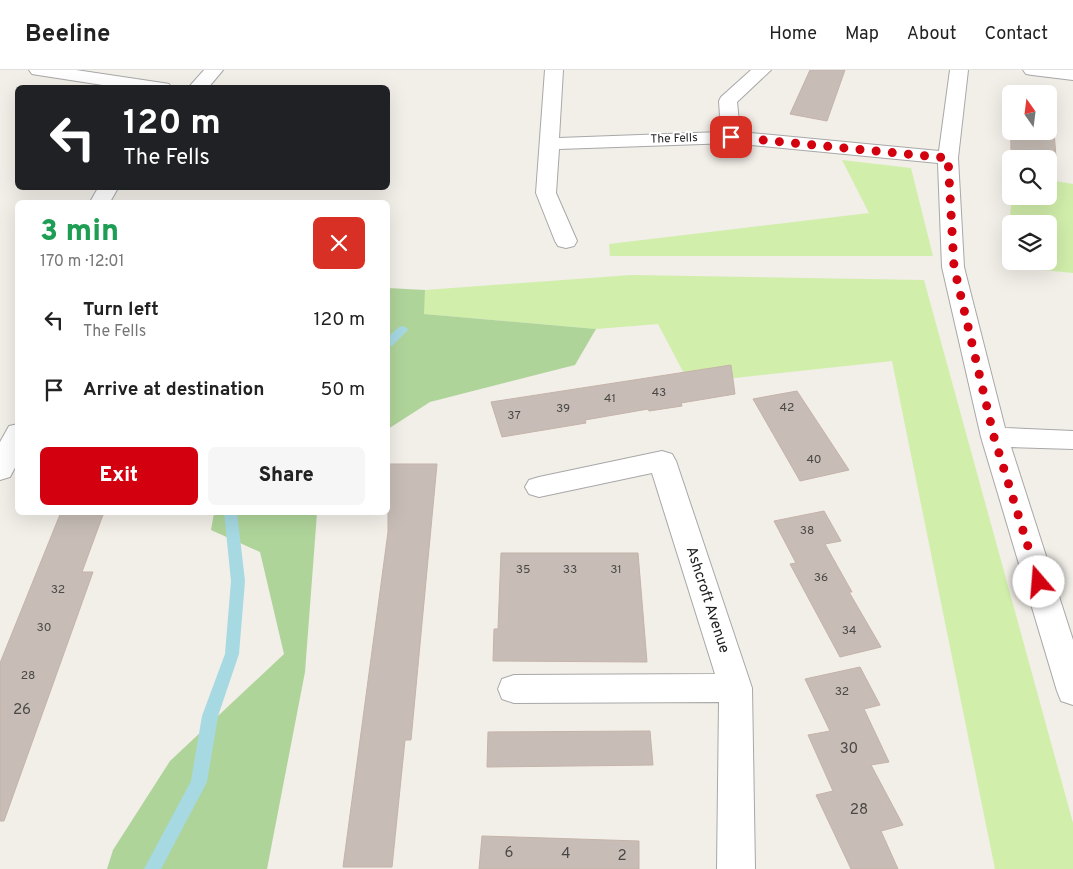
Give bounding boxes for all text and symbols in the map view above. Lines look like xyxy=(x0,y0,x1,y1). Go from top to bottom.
text: Beeline xyxy=(25,20,110,50)
text: Home xyxy=(769,23,817,46)
text: Map xyxy=(845,23,879,46)
text: About xyxy=(907,23,956,46)
text: Contact xyxy=(984,23,1048,46)
north arrow xyxy=(1002,85,1058,140)
map controls xyxy=(1002,85,1057,270)
text: 120 m xyxy=(123,102,221,146)
icon: left xyxy=(40,105,105,170)
pin xyxy=(710,116,752,158)
icon: arrive xyxy=(717,123,745,151)
street label: The Fells xyxy=(650,130,698,148)
text: The Fells xyxy=(123,145,210,172)
button: search xyxy=(1002,150,1057,205)
text: 3 min xyxy=(40,214,119,251)
button: layers xyxy=(1002,215,1057,270)
button: close xyxy=(313,217,365,269)
text: 170 m · 12:01 xyxy=(40,252,124,272)
text: Turn left xyxy=(83,298,159,322)
icon: left xyxy=(40,306,68,334)
text: 120 m xyxy=(314,308,365,332)
text: The Fells xyxy=(83,322,146,342)
icon: arrive xyxy=(40,376,68,404)
text: Arrive at destination xyxy=(83,378,264,402)
text: 50 m xyxy=(320,378,365,402)
house number: 43 xyxy=(652,385,666,401)
house number: 41 xyxy=(604,391,616,407)
house number: 42 xyxy=(780,400,794,416)
house number: 39 xyxy=(556,401,570,417)
house number: 37 xyxy=(507,408,521,424)
button: Exit xyxy=(40,447,198,505)
button: Share xyxy=(208,447,365,505)
house number: 40 xyxy=(806,452,822,468)
house number: 38 xyxy=(800,523,814,539)
street label: Ashcroft Avenue xyxy=(681,544,733,656)
position arrow xyxy=(1012,555,1064,607)
house number: 35 xyxy=(516,562,530,578)
house number: 33 xyxy=(563,562,577,578)
house number: 31 xyxy=(610,562,622,578)
house number: 36 xyxy=(814,570,828,586)
house number: 32 xyxy=(51,582,65,598)
house number: 30 xyxy=(37,620,51,636)
house number: 34 xyxy=(842,623,856,639)
house number: 28 xyxy=(21,668,35,684)
house number: 32 xyxy=(835,684,849,700)
house number: 26 xyxy=(13,701,31,720)
house number: 30 xyxy=(840,740,858,759)
house number: 28 xyxy=(850,801,868,820)
house number: 6 xyxy=(505,844,514,863)
house number: 4 xyxy=(561,845,571,864)
house number: 2 xyxy=(617,847,627,866)

